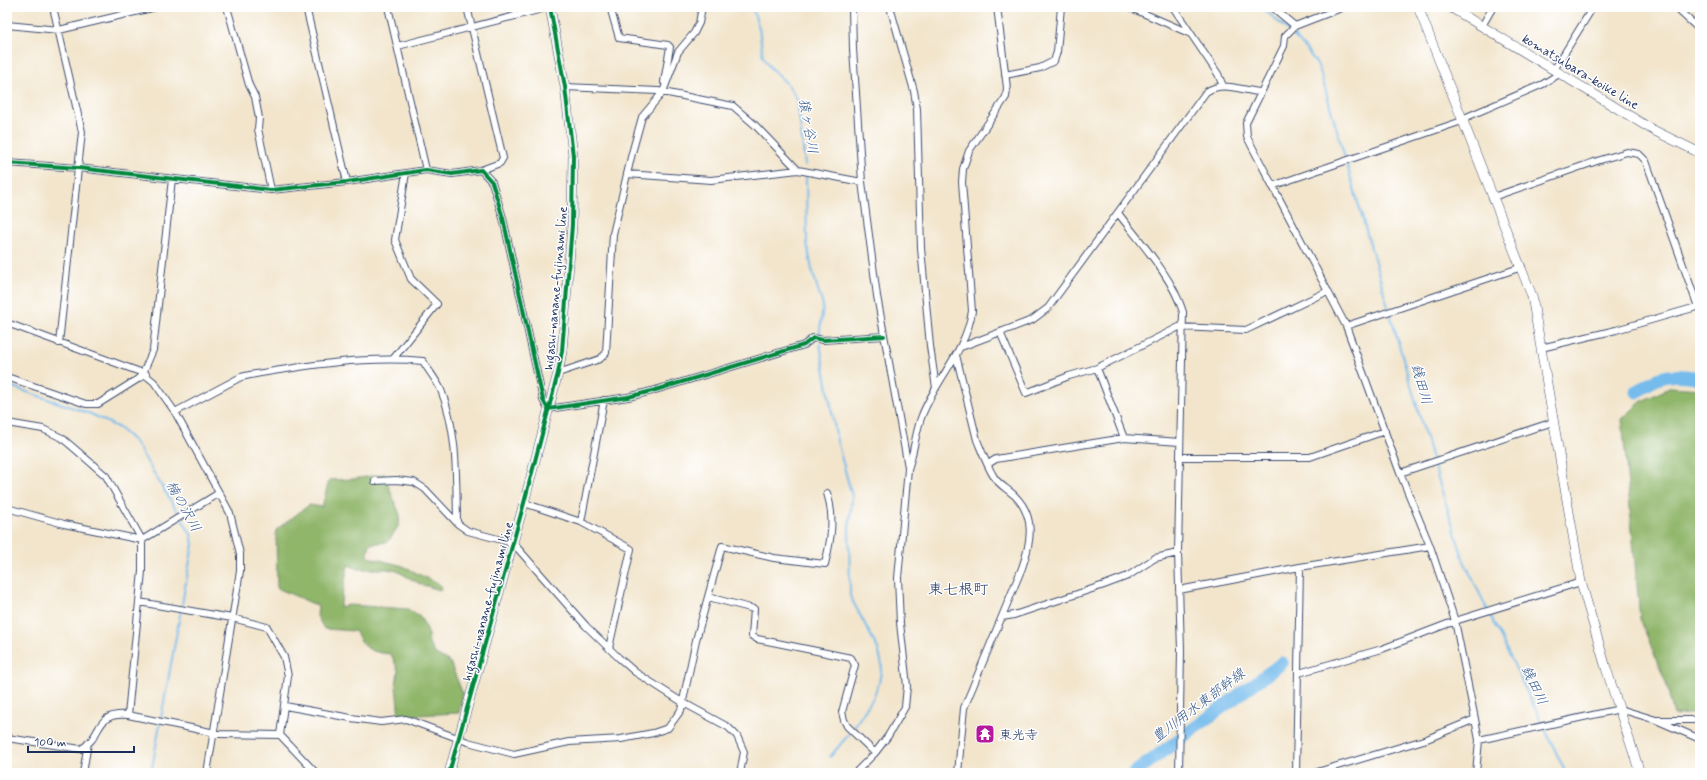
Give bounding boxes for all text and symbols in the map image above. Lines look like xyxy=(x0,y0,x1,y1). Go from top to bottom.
street label: komatsubara-koike line xyxy=(1519,31,1642,114)
water label: 猿ヶ谷川 xyxy=(794,97,822,155)
street label: higashi-nanane-fujinami line xyxy=(541,206,574,371)
water label: 銭田川 xyxy=(1407,362,1435,407)
water label: 楠の沢川 xyxy=(162,478,205,535)
street label: higashi-nanane-fujinami line xyxy=(459,520,520,683)
district label: 東七根町 xyxy=(928,580,989,600)
water label: 銭田川 xyxy=(1517,663,1551,708)
water label: 豊川用水東部幹線 xyxy=(1148,664,1250,747)
temple icon: 東光寺 xyxy=(974,723,996,745)
place label: 東光寺 xyxy=(999,727,1038,744)
scale bar xyxy=(28,728,134,754)
text: 100 m xyxy=(34,735,66,751)

